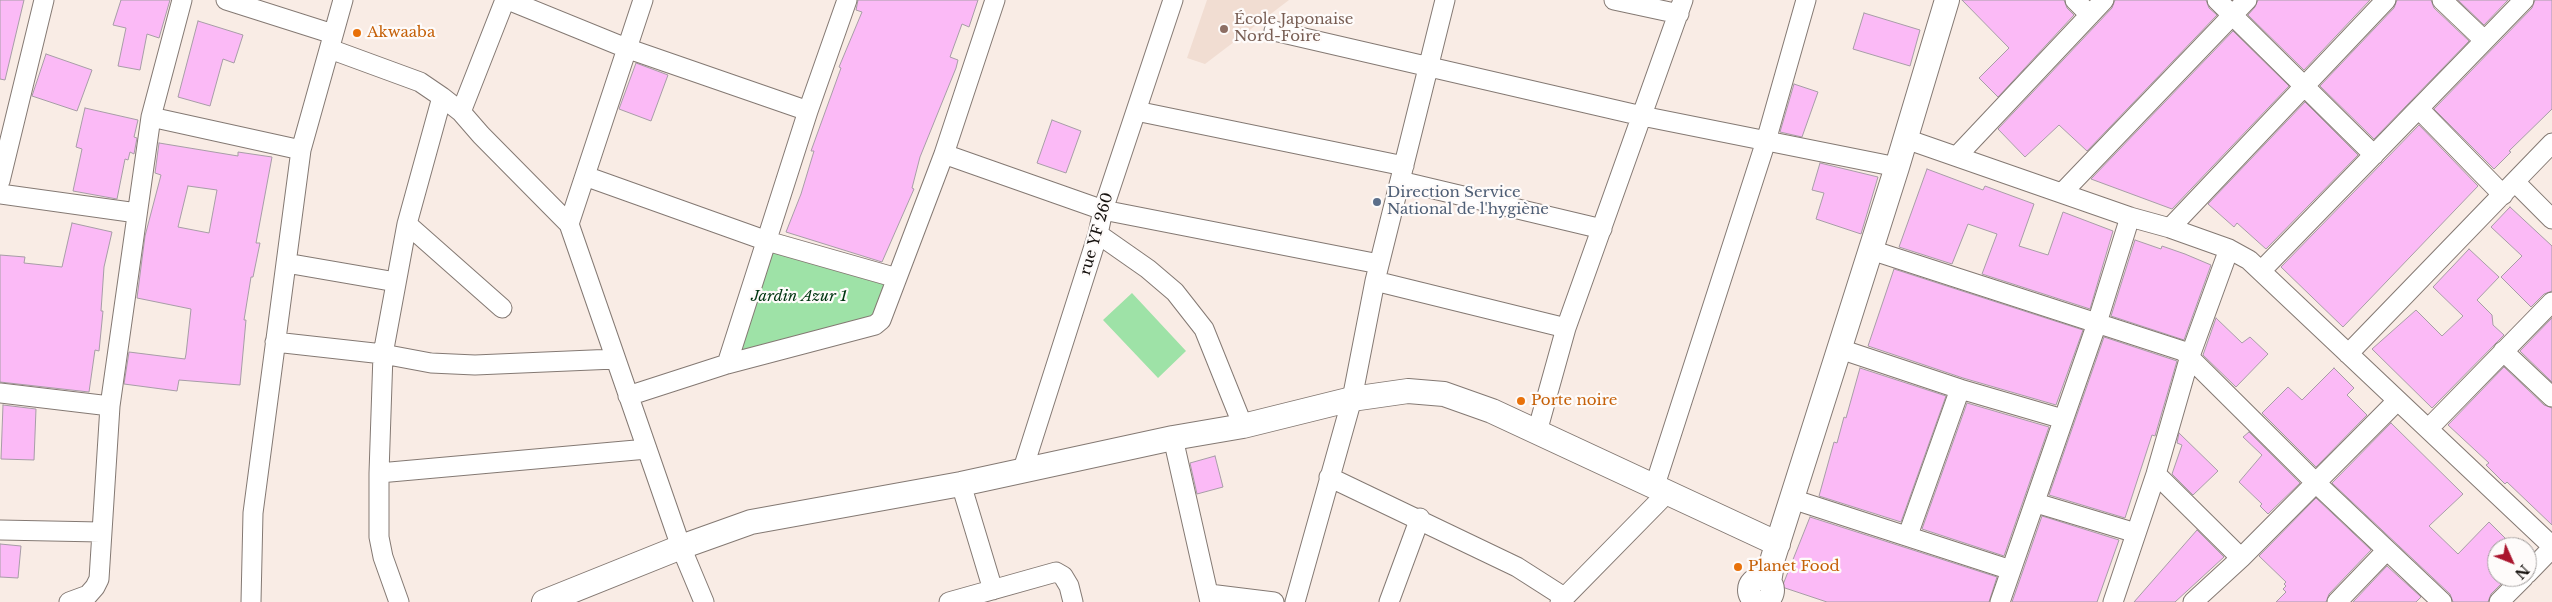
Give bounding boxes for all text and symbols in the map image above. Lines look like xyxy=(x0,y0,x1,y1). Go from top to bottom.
place label: École Japonaise Nord-Foire xyxy=(1234,11,1353,46)
marker: École Japonaise Nord-Foire xyxy=(1218,23,1230,35)
place label: Akwaaba xyxy=(367,24,435,42)
marker: Akwaaba xyxy=(351,27,363,39)
place label: Direction Service National de l'hygiène xyxy=(1387,184,1549,219)
street label: rue YF 260 xyxy=(1077,191,1117,277)
marker: Direction Service National de l'hygiène xyxy=(1371,196,1383,208)
park label: Jardin Azur 1 xyxy=(751,288,847,306)
place label: Porte noire xyxy=(1531,392,1617,410)
marker: Porte noire xyxy=(1515,395,1527,407)
north arrow xyxy=(2487,537,2537,587)
place label: Planet Food xyxy=(1748,558,1840,576)
marker: Planet Food xyxy=(1732,561,1744,573)
text: N xyxy=(2511,561,2533,583)

